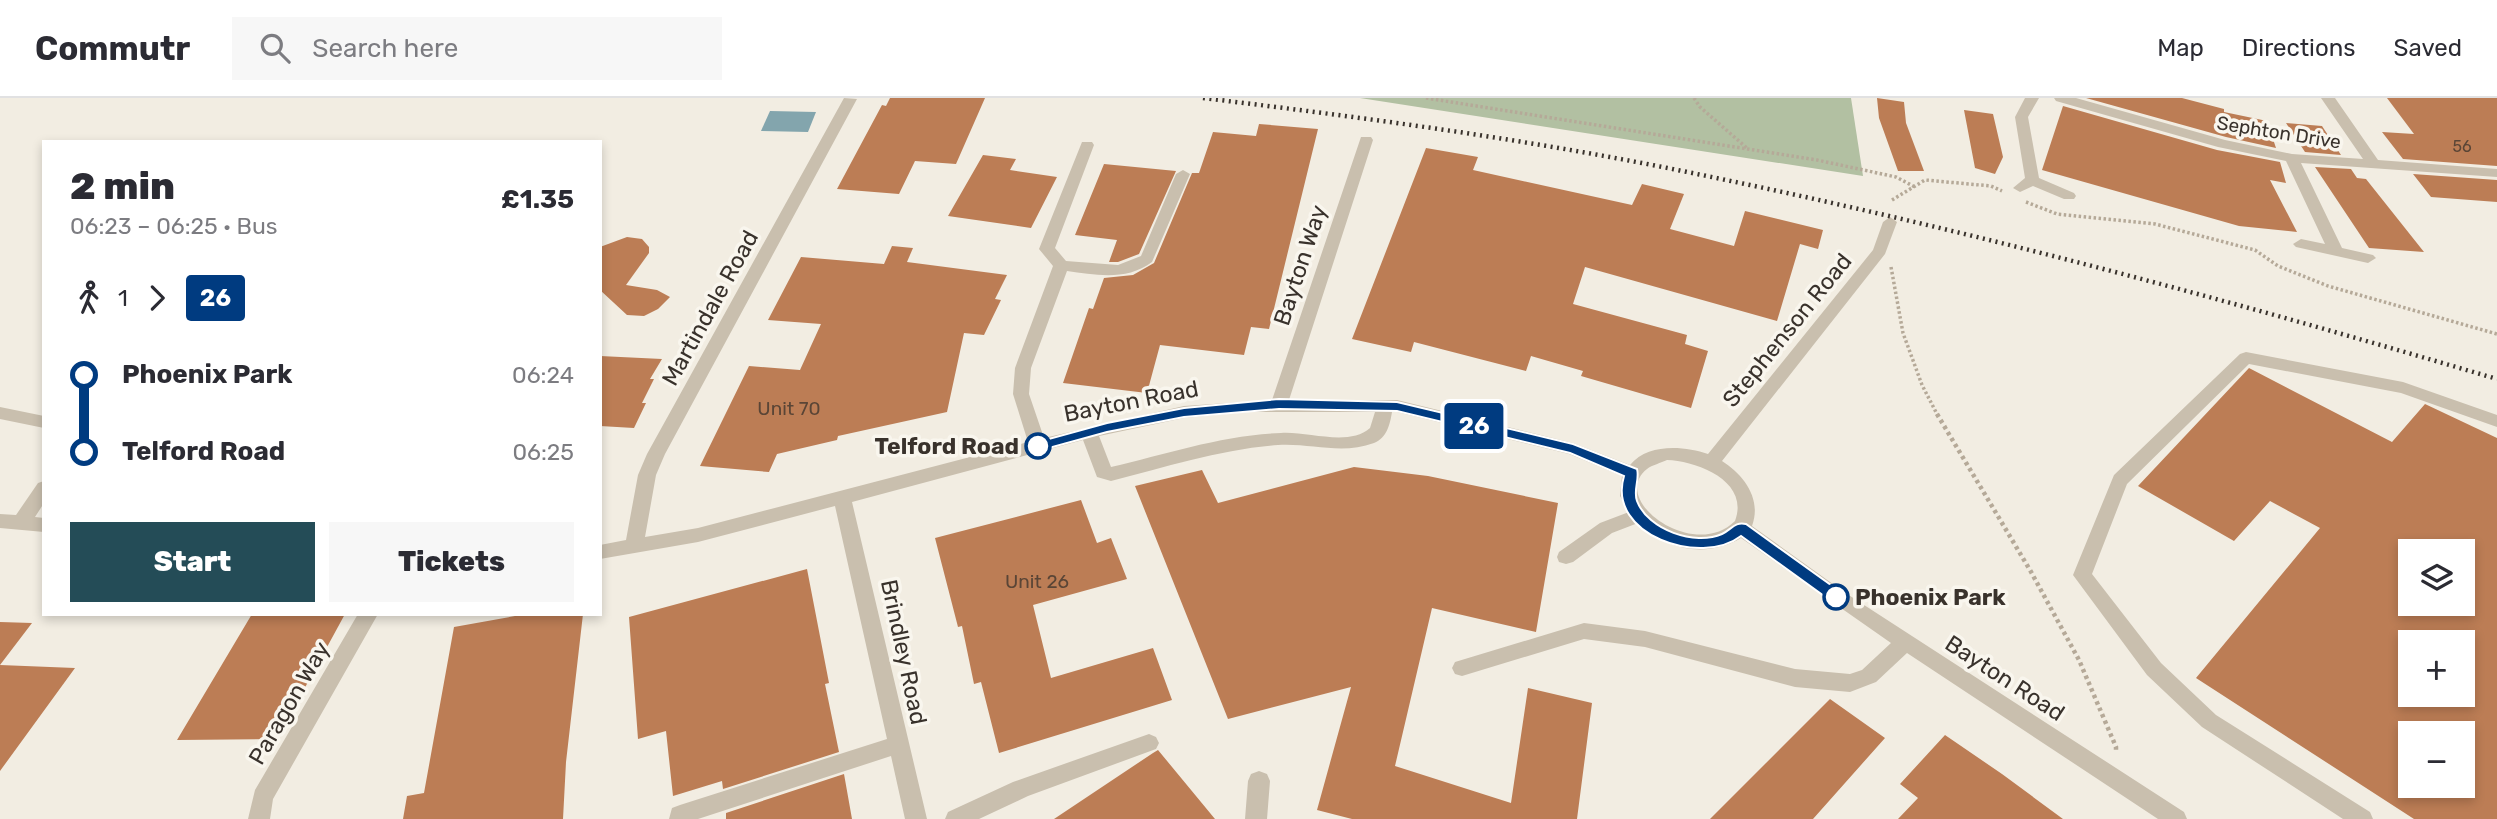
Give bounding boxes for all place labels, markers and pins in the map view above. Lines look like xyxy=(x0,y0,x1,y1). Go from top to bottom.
place label: Telford Road xyxy=(875,432,1019,460)
marker: Telford Road xyxy=(1025,433,1051,459)
place label: Phoenix Park xyxy=(1855,583,2006,611)
marker: Phoenix Park xyxy=(1823,584,1849,610)

